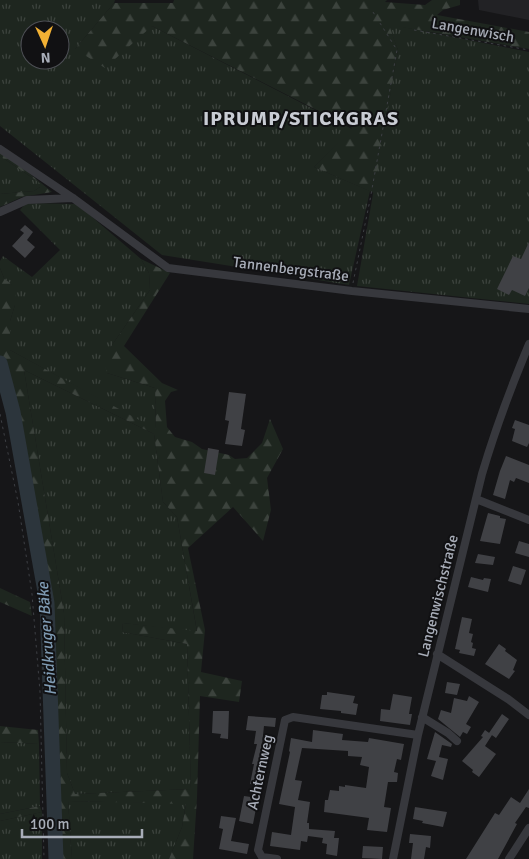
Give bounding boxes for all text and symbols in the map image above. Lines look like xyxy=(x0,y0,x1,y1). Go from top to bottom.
street label: Langenwisch xyxy=(430,14,516,46)
north arrow xyxy=(20,20,70,70)
text: N xyxy=(40,49,51,66)
district label: IPRUMP/STICKGRAS xyxy=(203,106,399,131)
street label: Tannenbergstraße xyxy=(232,253,350,285)
street label: Langenwischstraße xyxy=(414,533,462,659)
water label: Heidkruger Bäke xyxy=(33,581,61,696)
street label: Achternweg xyxy=(243,733,277,811)
scale bar xyxy=(22,806,142,838)
text: 100 m xyxy=(30,815,70,833)

